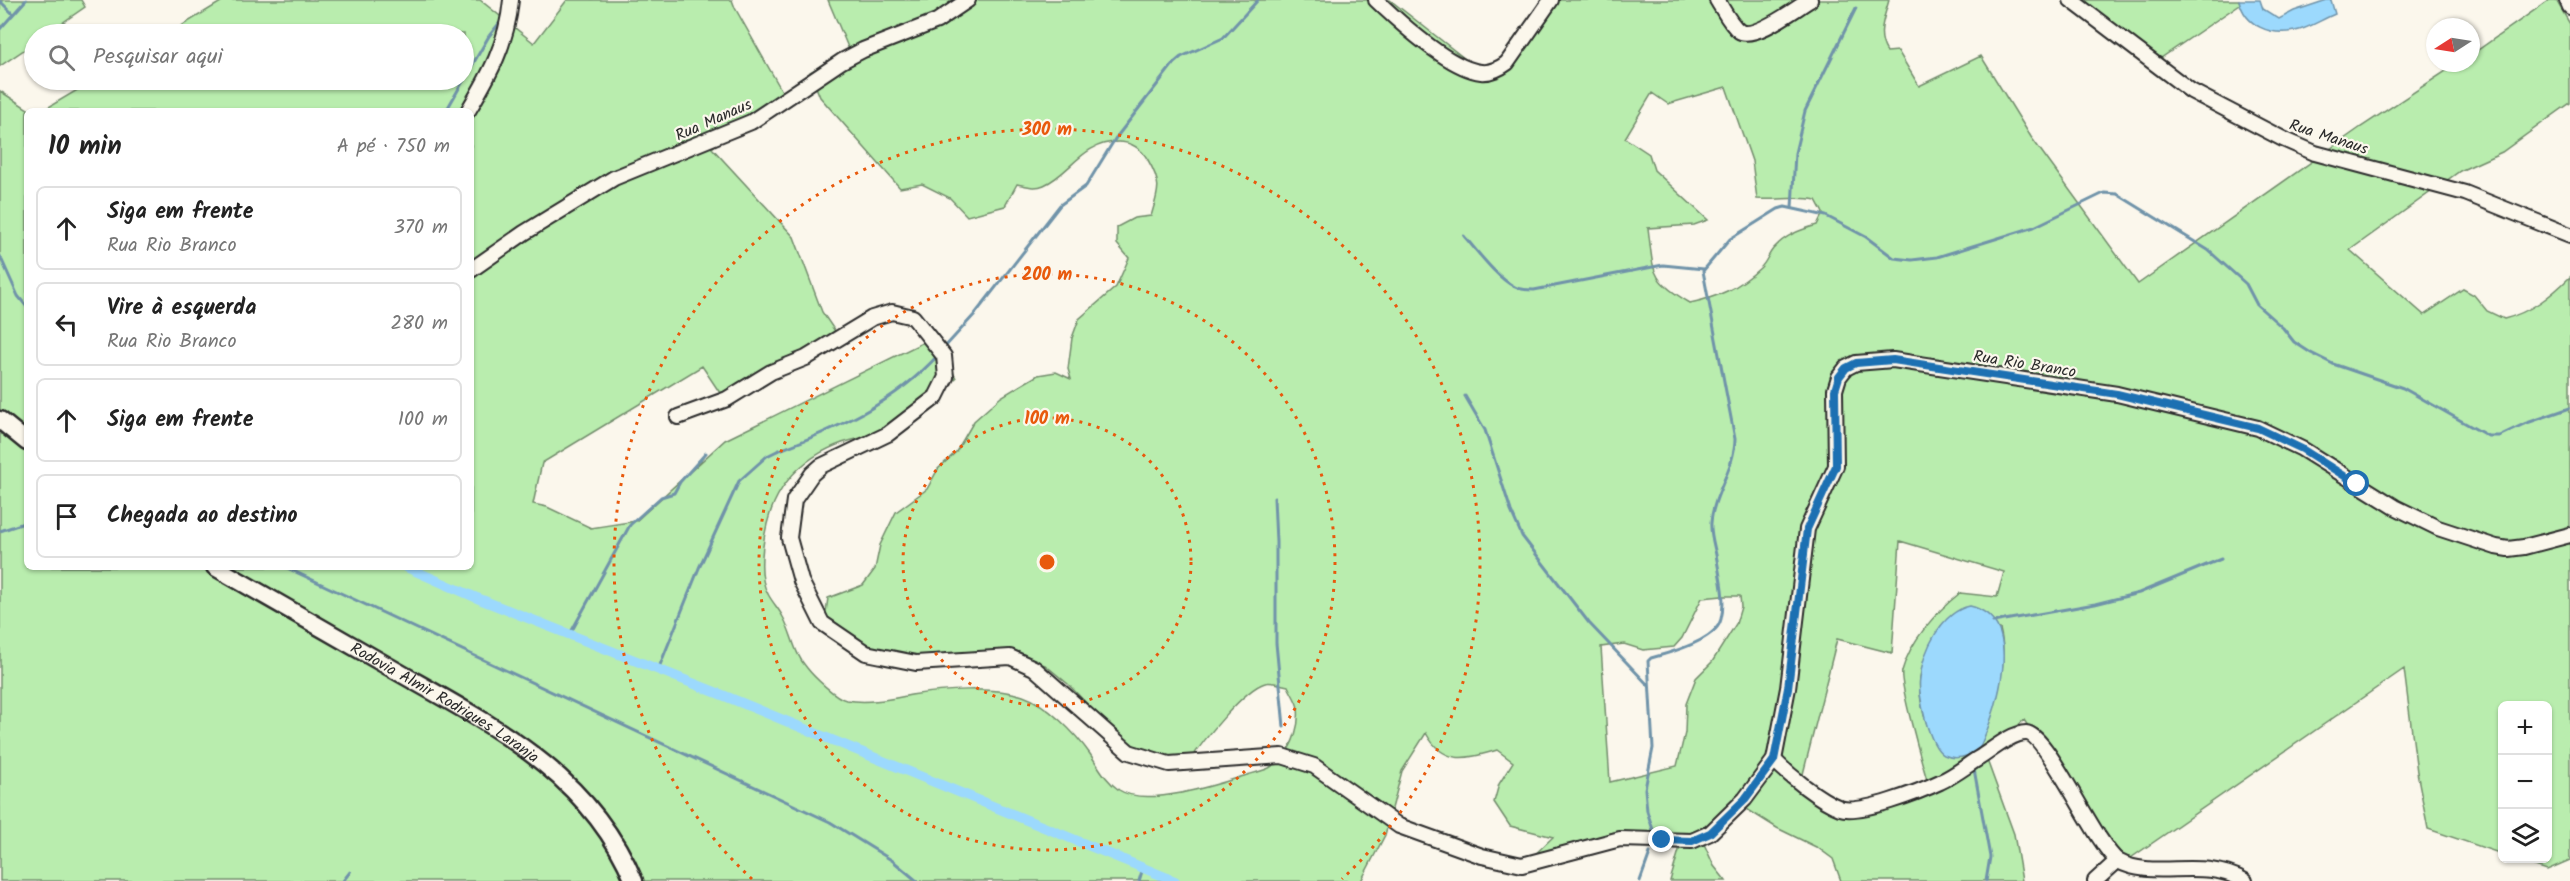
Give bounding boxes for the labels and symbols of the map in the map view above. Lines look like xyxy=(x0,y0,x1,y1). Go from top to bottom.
north arrow xyxy=(2426,18,2480,72)
street label: Rua Manaus xyxy=(671,92,756,148)
street label: Rua Manaus xyxy=(2286,113,2371,162)
text: 300 m xyxy=(1021,116,1072,145)
text: 200 m xyxy=(1022,261,1073,290)
street label: Rua Rio Branco xyxy=(1972,344,2078,385)
text: 100 m xyxy=(1024,405,1070,434)
route start xyxy=(2343,470,2369,496)
centre of rings xyxy=(1037,552,1057,572)
street label: Rodovia Almir Rodrigues Laranja xyxy=(345,636,544,770)
route end xyxy=(1648,826,1674,852)

